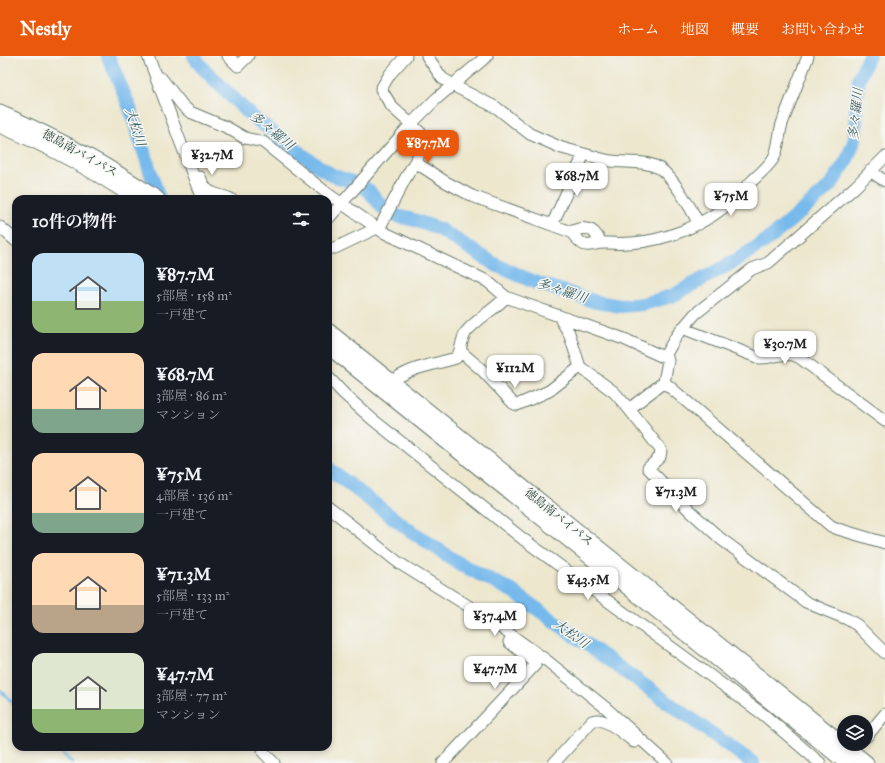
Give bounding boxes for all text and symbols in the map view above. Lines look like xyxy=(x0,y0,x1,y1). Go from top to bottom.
text: Nestly xyxy=(20,17,71,40)
text: ホーム xyxy=(617,21,659,38)
text: 地図 xyxy=(681,21,709,38)
text: 概要 xyxy=(731,21,759,38)
text: お問い合わせ xyxy=(781,21,865,38)
water label: 多々羅川 xyxy=(845,85,867,141)
water label: 大松川 xyxy=(121,106,149,150)
water label: 多々羅川 xyxy=(247,108,299,155)
street label: 徳島南バイパス xyxy=(40,127,120,179)
pin: ¥87.7M xyxy=(395,130,461,164)
text: ¥87.7M xyxy=(406,135,450,151)
pin: ¥32.7M xyxy=(179,142,245,176)
text: ¥32.7M xyxy=(191,147,233,163)
pin: ¥68.7M xyxy=(544,163,610,197)
text: ¥68.7M xyxy=(555,168,599,184)
pin: ¥75M xyxy=(707,183,755,217)
text: ¥75M xyxy=(714,188,748,204)
icon: filters xyxy=(290,208,312,230)
text: 10件の物件 xyxy=(32,211,117,232)
text: ¥87.7M xyxy=(156,264,214,285)
icon: home xyxy=(64,269,112,317)
water label: 多々羅川 xyxy=(535,275,591,307)
text: 5部屋 · 158 m² xyxy=(156,288,232,304)
text: 一戸建て xyxy=(156,307,208,323)
pin: ¥30.7M xyxy=(752,331,818,365)
text: ¥30.7M xyxy=(763,336,807,352)
pin: ¥112M xyxy=(487,355,543,389)
text: ¥112M xyxy=(496,360,534,376)
text: ¥68.7M xyxy=(156,364,214,385)
icon: home xyxy=(64,369,112,417)
text: 3部屋 · 86 m² xyxy=(156,388,227,404)
text: マンション xyxy=(156,407,220,423)
text: ¥75M xyxy=(156,464,202,485)
icon: home xyxy=(64,469,112,517)
pin: ¥71.3M xyxy=(643,479,709,513)
text: ¥71.3M xyxy=(655,484,697,500)
street label: 徳島南バイパス xyxy=(522,485,596,549)
text: 4部屋 · 136 m² xyxy=(156,488,232,504)
text: 一戸建て xyxy=(156,507,208,523)
text: ¥71.3M xyxy=(156,564,211,585)
pin: ¥43.5M xyxy=(555,567,621,601)
icon: home xyxy=(64,569,112,617)
text: ¥43.5M xyxy=(567,572,609,588)
text: 5部屋 · 133 m² xyxy=(156,588,230,604)
pin: ¥37.4M xyxy=(462,603,528,637)
text: 一戸建て xyxy=(156,607,208,623)
text: ¥37.4M xyxy=(473,608,517,624)
water label: 大松川 xyxy=(551,616,593,653)
pin: ¥47.7M xyxy=(462,656,528,690)
text: ¥47.7M xyxy=(473,661,517,677)
text: ¥47.7M xyxy=(156,664,214,685)
icon: home xyxy=(64,669,112,717)
text: 3部屋 · 77 m² xyxy=(156,688,227,704)
text: マンション xyxy=(156,707,220,723)
map controls xyxy=(837,715,873,751)
button: layers xyxy=(837,715,873,751)

